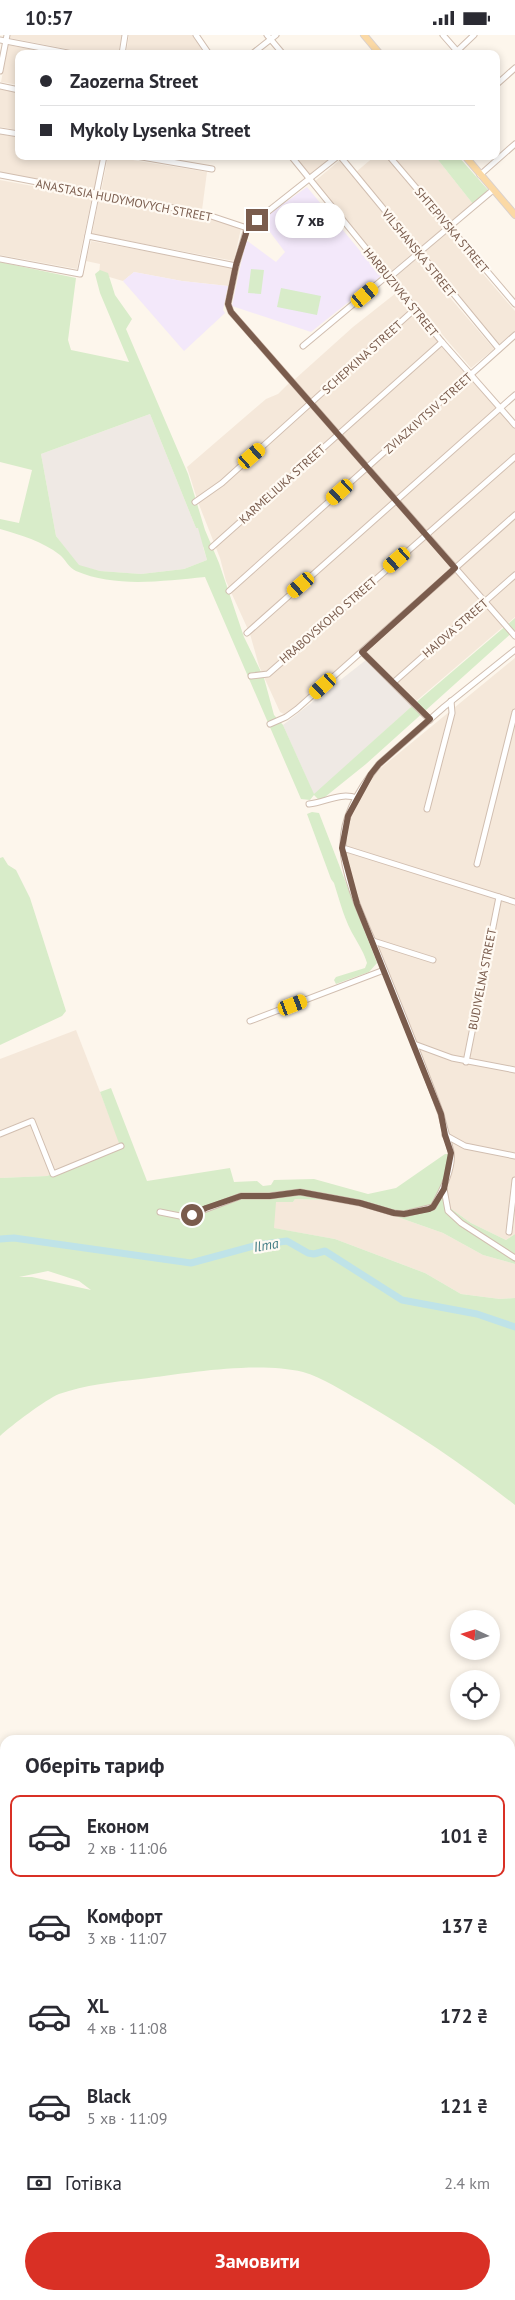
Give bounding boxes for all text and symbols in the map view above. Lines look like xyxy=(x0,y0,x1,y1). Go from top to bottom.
text: 10:57 xyxy=(25,6,73,30)
text: Zaozerna Street xyxy=(70,69,198,93)
text: Mykoly Lysenka Street xyxy=(70,118,250,142)
street label: ANASTASIA HUDYMOVYCH STREET xyxy=(35,176,214,225)
street label: SHTEPIVSKA STREET xyxy=(412,184,492,276)
callout: 7 хв xyxy=(274,203,344,237)
street label: VILSHANSKA STREET xyxy=(378,205,459,300)
route end xyxy=(246,209,268,231)
text: 7 хв xyxy=(296,210,324,230)
street label: HARBUZIVKA STREET xyxy=(360,244,442,340)
car xyxy=(348,280,381,310)
street label: SCHEPKINA STREET xyxy=(319,317,405,397)
street label: ZVIAZKIVTSIV STREET xyxy=(381,369,476,457)
car xyxy=(235,440,268,472)
street label: KARMELIUKA STREET xyxy=(236,441,328,527)
car xyxy=(323,476,356,508)
car xyxy=(380,544,413,576)
car xyxy=(284,569,317,601)
street label: HRABOVSKOHO STREET xyxy=(276,573,380,666)
street label: HAIOVA STREET xyxy=(419,595,491,661)
car xyxy=(306,670,339,702)
street label: BUDIVELNA STREET xyxy=(465,927,499,1031)
car xyxy=(276,993,309,1017)
route start xyxy=(181,1204,203,1226)
water label: Ilma xyxy=(252,1234,280,1256)
north arrow xyxy=(450,1610,500,1660)
map controls xyxy=(450,1610,500,1720)
button: locate xyxy=(450,1670,500,1720)
text: Оберіть тариф xyxy=(25,1751,164,1779)
icon: car xyxy=(27,1814,72,1859)
text: Економ xyxy=(87,1814,149,1838)
text: 101 ₴ xyxy=(440,1824,488,1848)
text: 2 хв · 11:06 xyxy=(87,1838,167,1858)
icon: car xyxy=(27,1904,72,1949)
text: Комфорт xyxy=(87,1904,163,1928)
text: 137 ₴ xyxy=(441,1914,488,1938)
text: 3 хв · 11:07 xyxy=(87,1928,167,1948)
icon: car xyxy=(27,1994,72,2039)
text: XL xyxy=(87,1994,109,2018)
text: 172 ₴ xyxy=(440,2004,488,2028)
text: 4 хв · 11:08 xyxy=(87,2018,167,2038)
icon: car xyxy=(27,2084,72,2129)
text: Black xyxy=(87,2084,131,2108)
text: 121 ₴ xyxy=(440,2094,488,2118)
text: 5 хв · 11:09 xyxy=(87,2108,167,2128)
icon: cash xyxy=(25,2169,53,2197)
text: Готівка xyxy=(65,2171,122,2195)
text: 2.4 km xyxy=(444,2173,490,2193)
button: Замовити xyxy=(25,2232,490,2290)

